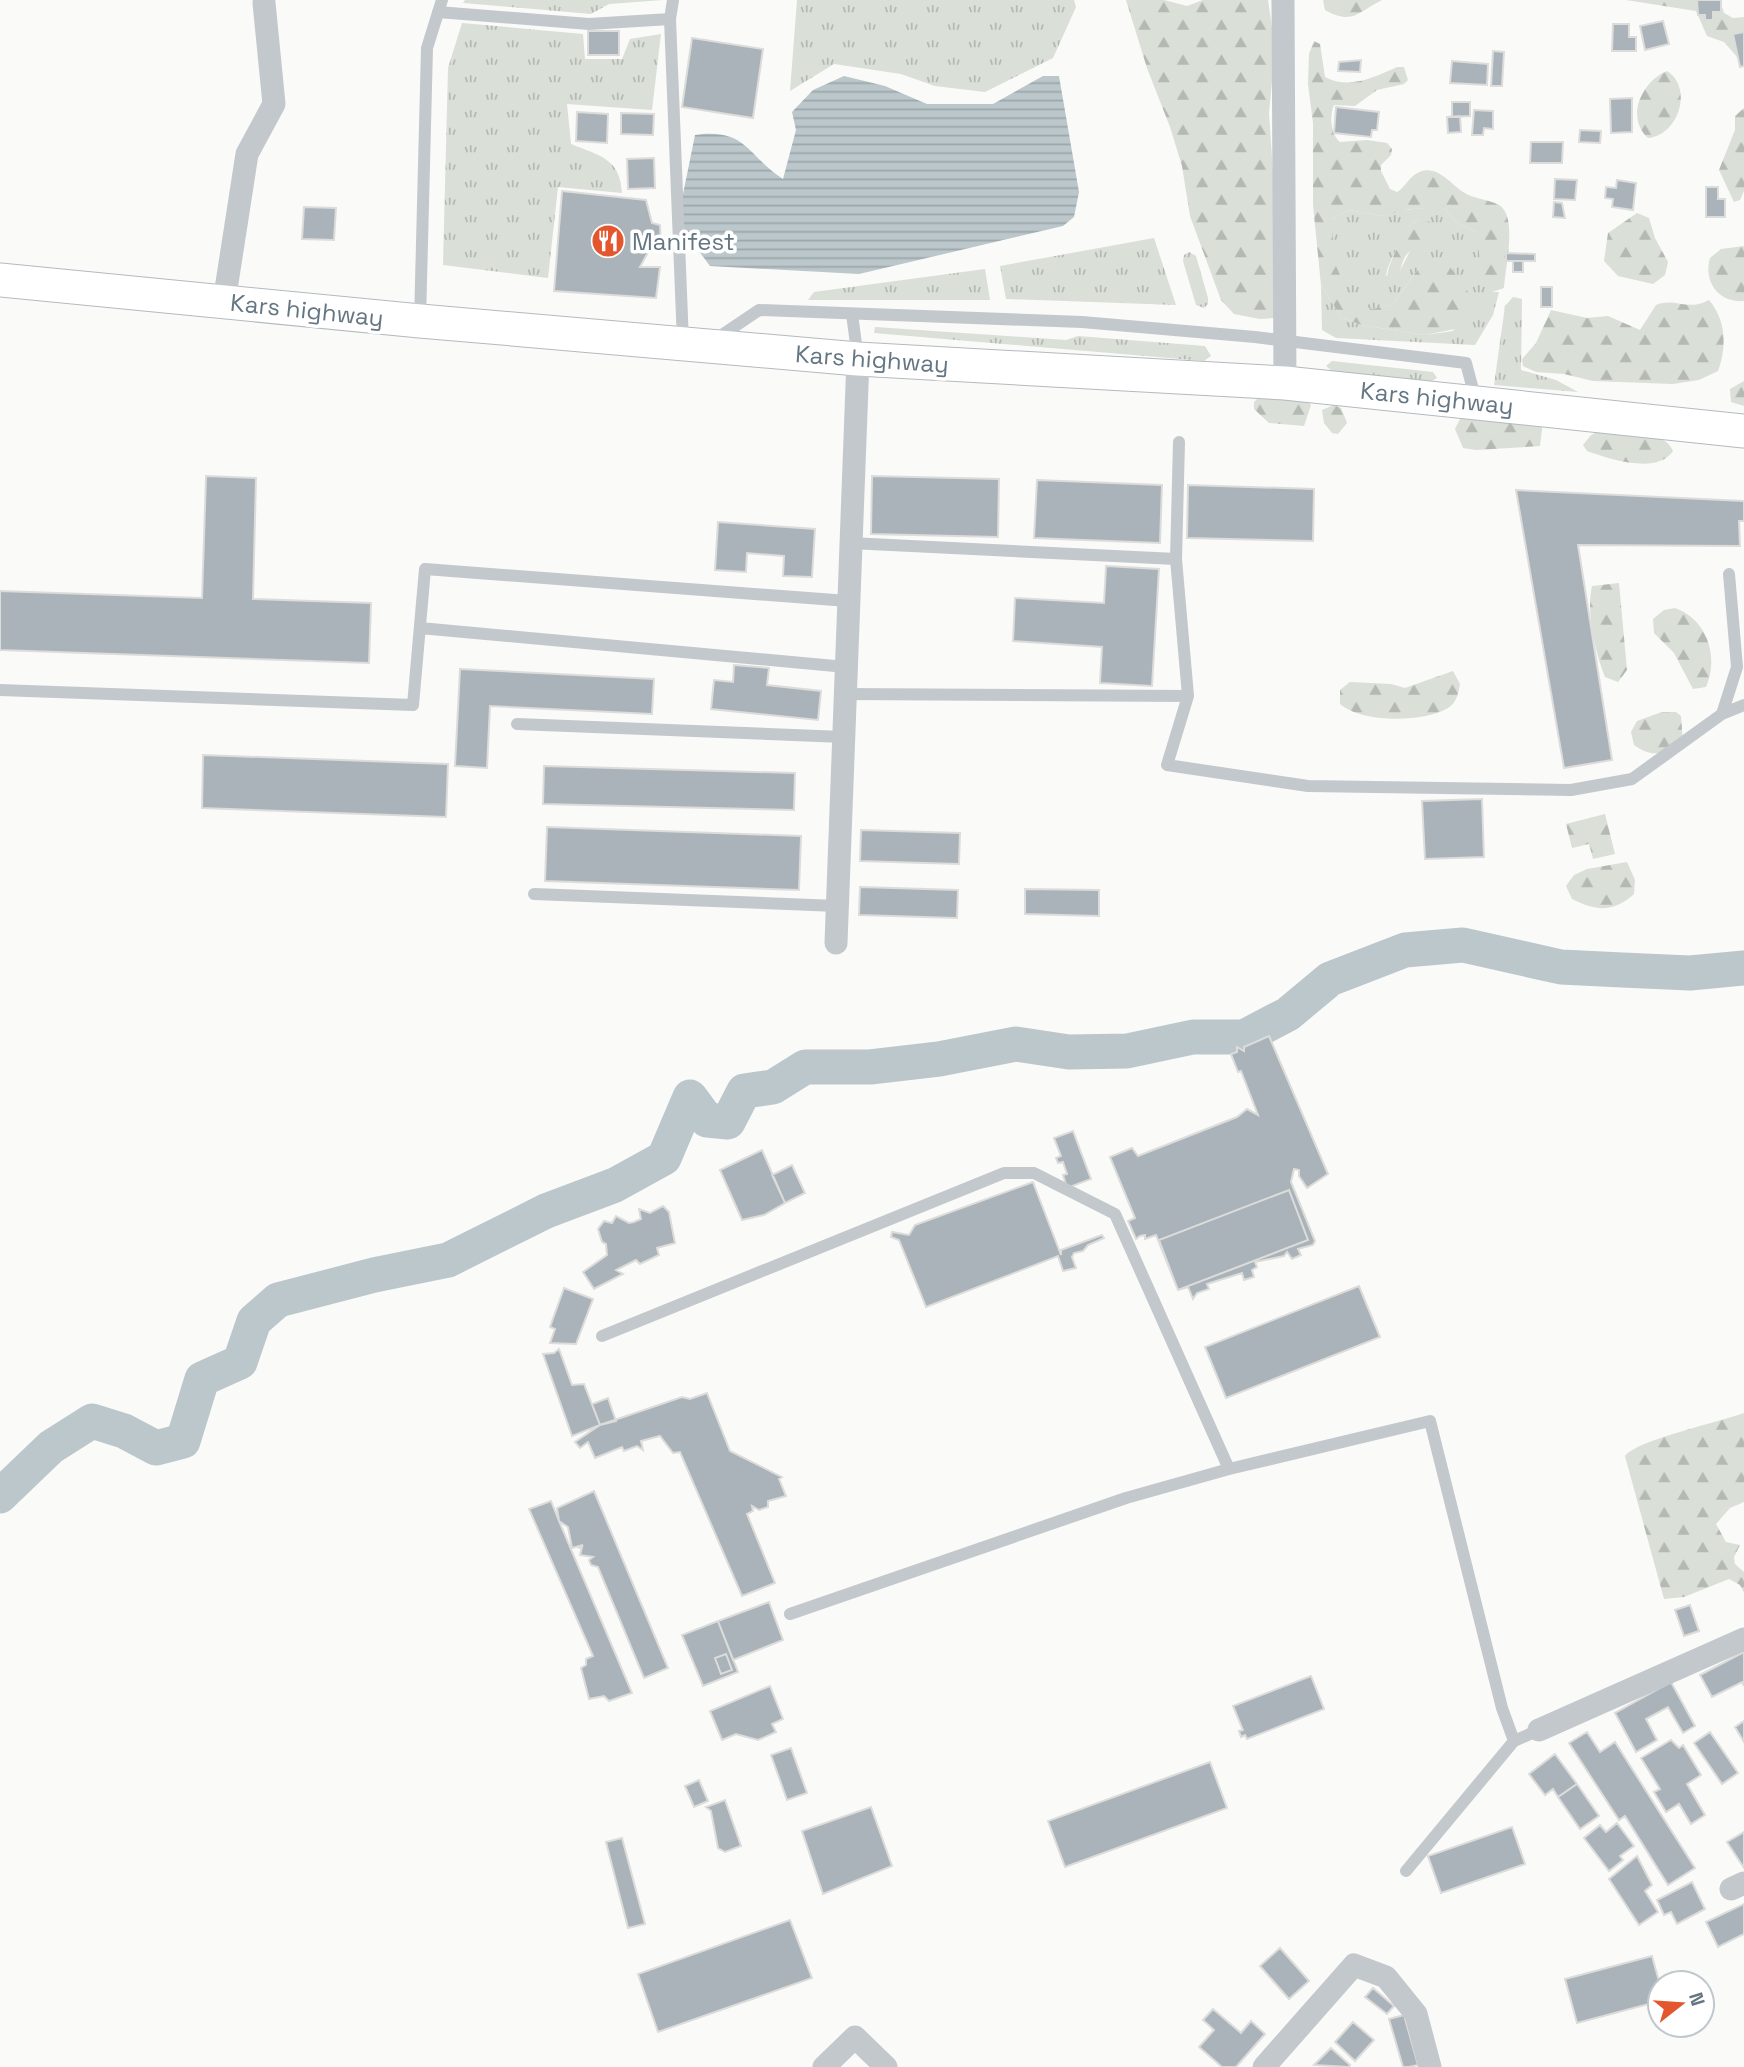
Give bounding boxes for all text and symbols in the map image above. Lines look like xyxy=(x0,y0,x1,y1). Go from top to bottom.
restaurant icon: Manifest xyxy=(589,222,627,260)
place label: Manifest xyxy=(632,226,735,257)
street label: Kars highway xyxy=(229,287,385,333)
street label: Kars highway xyxy=(794,338,950,380)
street label: Kars highway xyxy=(1359,375,1515,421)
north arrow xyxy=(1646,1969,1716,2039)
text: N xyxy=(1683,1989,1711,2009)

